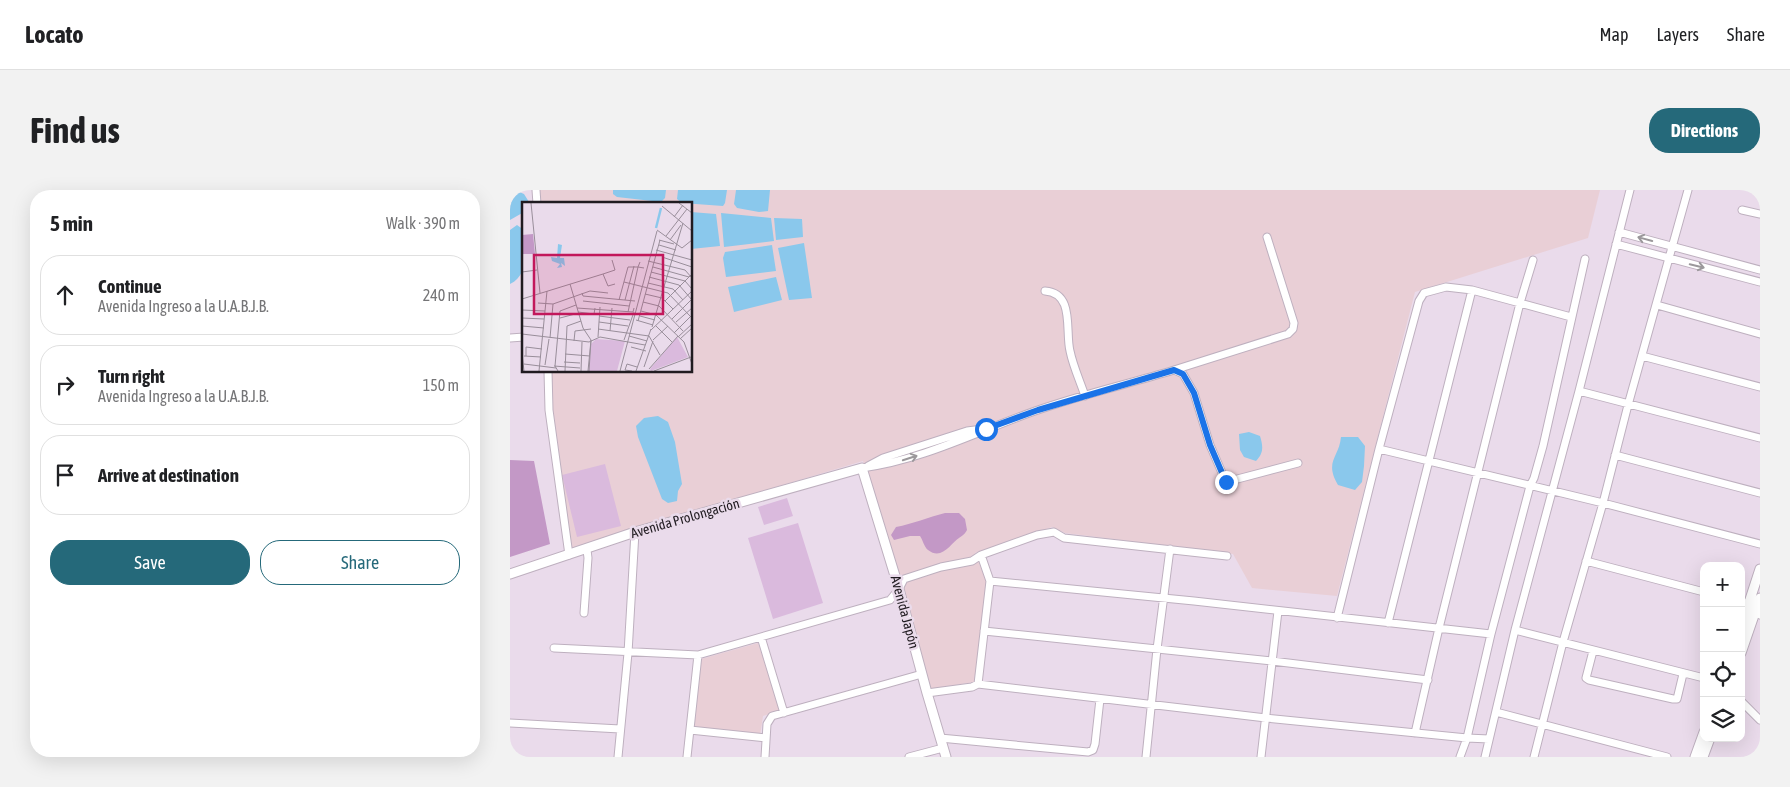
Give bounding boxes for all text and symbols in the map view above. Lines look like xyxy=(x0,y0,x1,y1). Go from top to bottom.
text: Locato xyxy=(25,21,84,48)
text: Map xyxy=(1599,24,1628,45)
text: Layers xyxy=(1656,24,1699,45)
text: Share xyxy=(1727,24,1765,45)
button: Directions xyxy=(1649,108,1760,153)
text: Find us xyxy=(30,110,120,150)
inset map xyxy=(522,202,692,372)
text: 5 min xyxy=(50,211,93,235)
text: Walk · 390 m xyxy=(386,214,460,232)
one-way arrow xyxy=(1638,234,1654,243)
one-way arrow xyxy=(1688,262,1704,271)
text: Continue xyxy=(98,275,162,297)
icon: ahead xyxy=(51,281,79,309)
text: 240 m xyxy=(423,286,459,304)
text: Avenida Ingreso a la U.A.B.J.B. xyxy=(98,297,269,315)
text: Turn right xyxy=(98,365,165,387)
icon: right xyxy=(51,371,79,399)
text: 150 m xyxy=(423,376,459,394)
text: Avenida Ingreso a la U.A.B.J.B. xyxy=(98,387,269,405)
route start xyxy=(975,418,998,441)
one-way arrow xyxy=(901,452,917,462)
icon: arrive xyxy=(51,461,79,489)
text: Arrive at destination xyxy=(98,464,239,486)
route end xyxy=(1215,471,1238,494)
street label: Avenida Prolongación xyxy=(629,495,741,541)
button: Save xyxy=(50,540,250,585)
button: Share xyxy=(260,540,460,585)
map controls xyxy=(1700,562,1745,742)
button: + xyxy=(1700,562,1745,607)
street label: Avenida Japón xyxy=(888,574,922,650)
button: − xyxy=(1700,607,1745,652)
button: locate xyxy=(1700,652,1745,697)
button: layers xyxy=(1700,697,1745,742)

